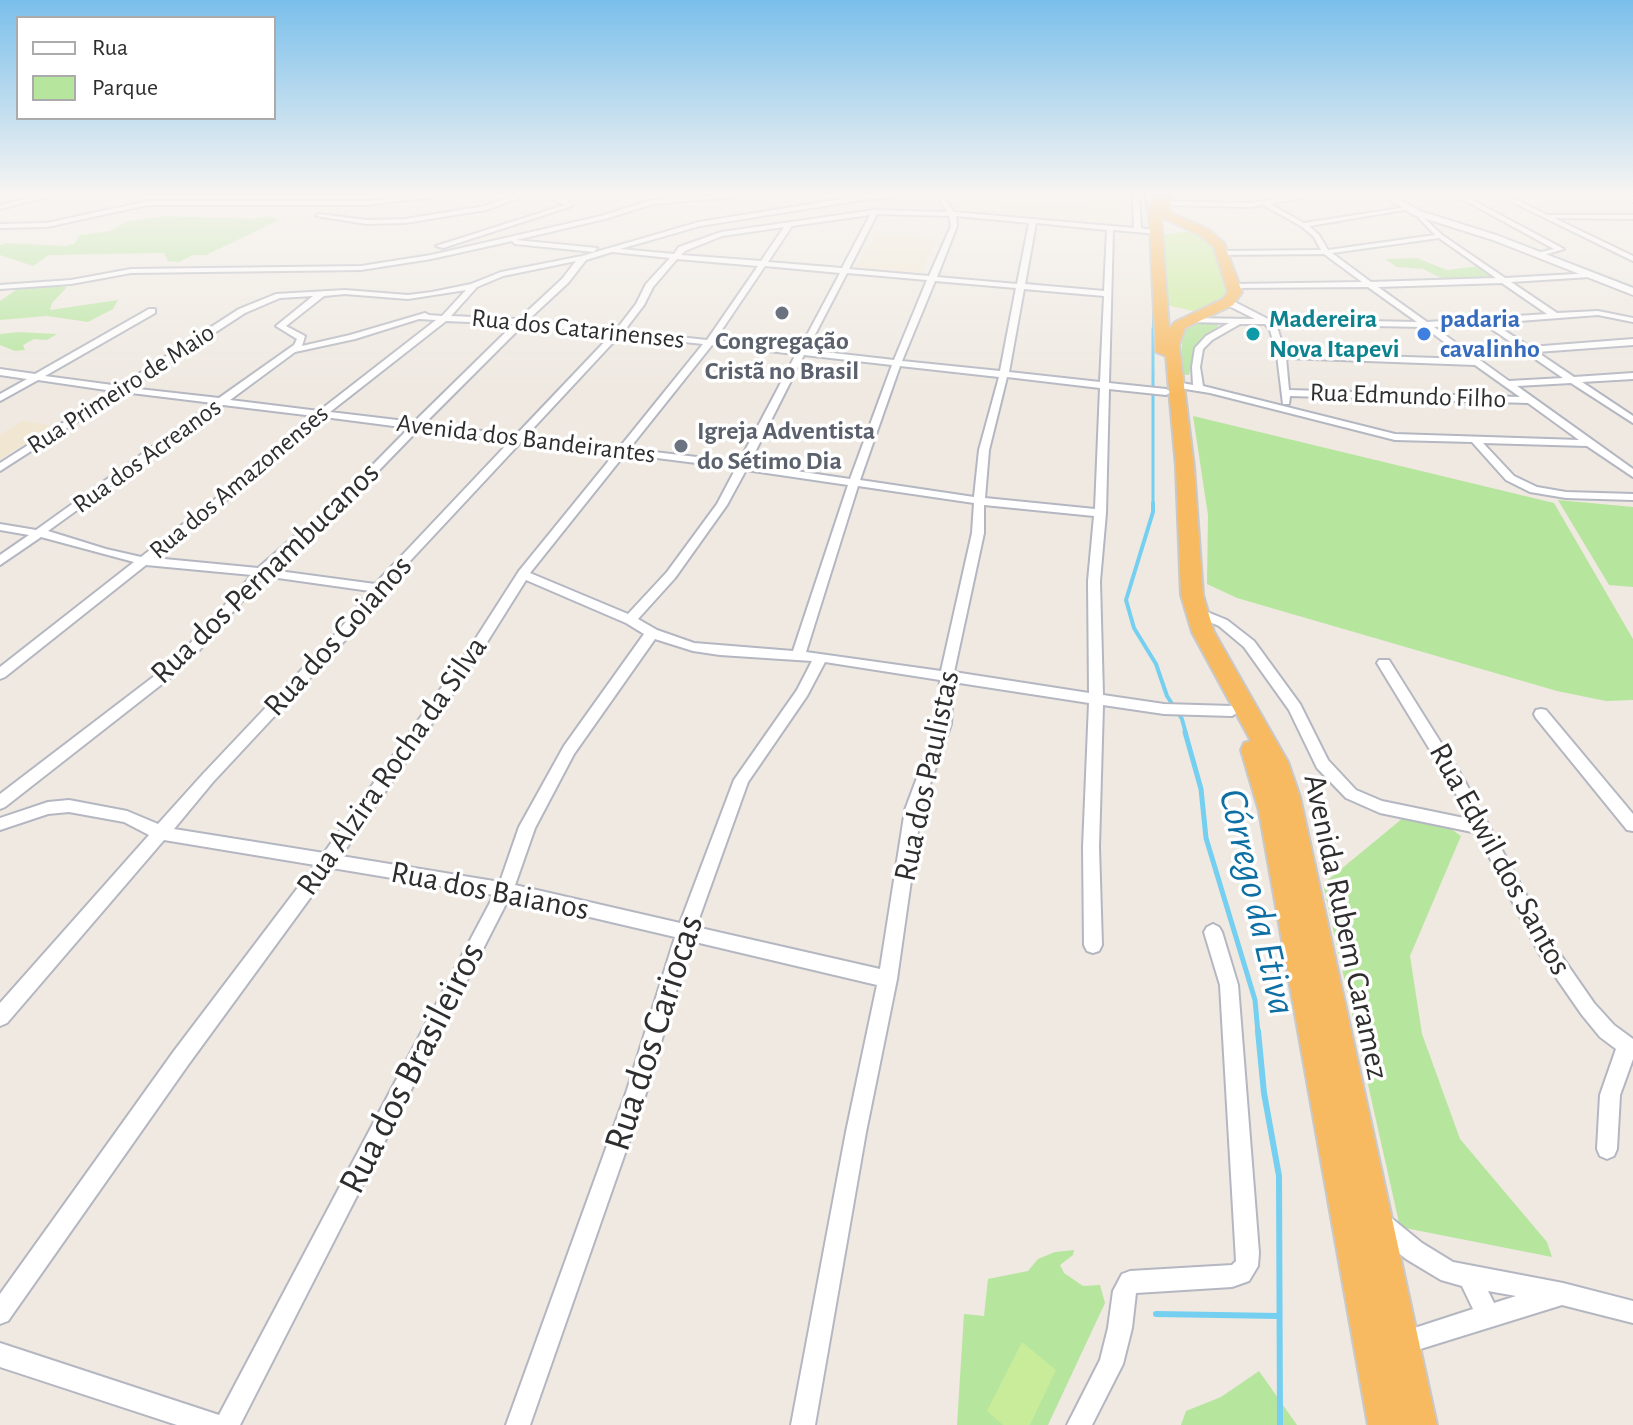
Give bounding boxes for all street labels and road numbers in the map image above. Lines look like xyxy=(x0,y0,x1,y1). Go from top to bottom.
street label: Rua dos Catarinenses xyxy=(470,302,686,356)
street label: Rua Primeiro de Maio xyxy=(22,317,220,461)
street label: Rua Edmundo Filho xyxy=(1309,377,1507,415)
street label: Rua dos Acreanos xyxy=(67,392,227,520)
street label: Rua dos Amazonenses xyxy=(143,398,335,566)
street label: Avenida dos Bandeirantes xyxy=(395,408,657,470)
street label: Rua dos Pernambucanos xyxy=(143,454,387,692)
street label: Rua dos Goianos xyxy=(256,548,420,724)
street label: Rua Alzira Rocha da Silva xyxy=(288,629,496,903)
street label: Rua dos Paulistas xyxy=(886,667,968,885)
street label: Rua Edwil dos Santos xyxy=(1420,736,1580,982)
street label: Avenida Rubem Caramez xyxy=(1295,771,1397,1083)
street label: Rua dos Baianos xyxy=(388,853,592,929)
street label: Rua dos Cariocas xyxy=(594,909,714,1157)
street label: Rua dos Brasileiros xyxy=(329,935,495,1201)

